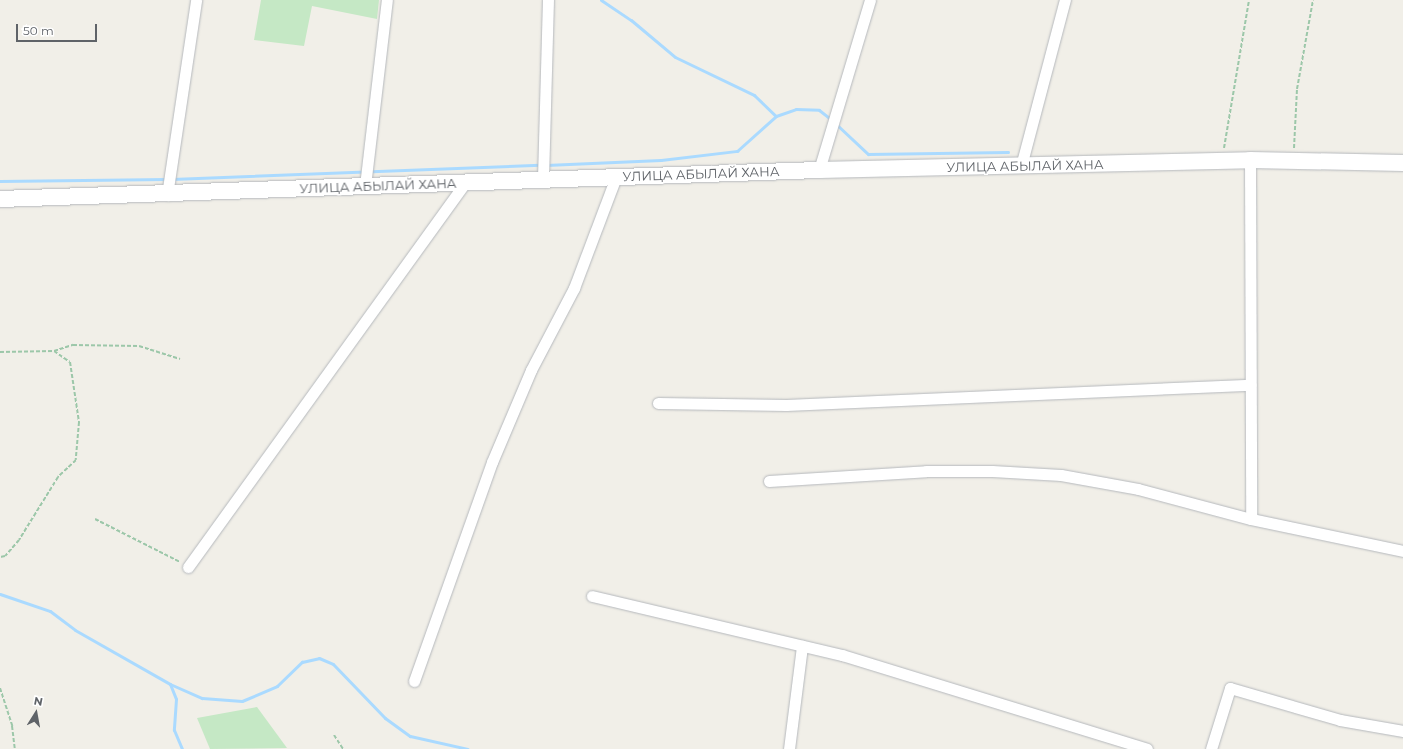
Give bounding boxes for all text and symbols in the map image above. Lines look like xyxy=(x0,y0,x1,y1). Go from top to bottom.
scale bar xyxy=(18,16,99,42)
text: 50 m xyxy=(23,23,54,38)
street label: УЛИЦА АБЫЛАЙ ХАНА xyxy=(946,157,1104,175)
street label: УЛИЦА АБЫЛАЙ ХАНА xyxy=(622,163,780,185)
street label: УЛИЦА АБЫЛАЙ ХАНА xyxy=(299,175,457,197)
north arrow xyxy=(16,693,56,733)
text: N xyxy=(33,693,44,709)

